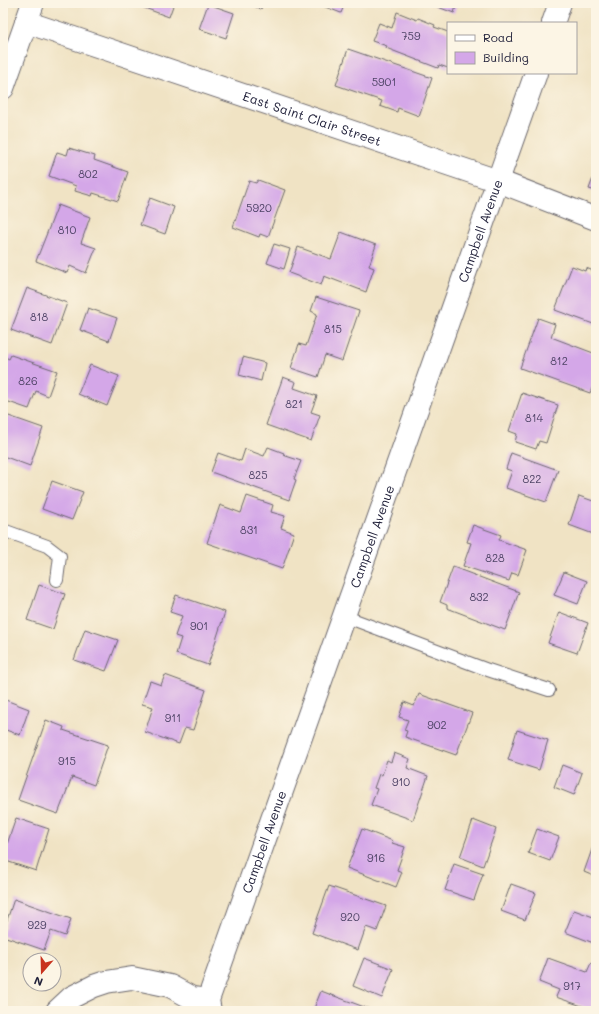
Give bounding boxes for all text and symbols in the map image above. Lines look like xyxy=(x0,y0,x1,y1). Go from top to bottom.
legend xyxy=(447,22,577,74)
house number: 759 xyxy=(401,28,421,43)
text: Road xyxy=(483,29,513,45)
text: Building xyxy=(483,49,529,65)
house number: 5901 xyxy=(372,74,396,89)
street label: East Saint Clair Street xyxy=(241,87,384,149)
house number: 802 xyxy=(78,166,98,181)
street label: Campbell Avenue xyxy=(454,177,506,284)
house number: 5920 xyxy=(246,200,272,215)
house number: 810 xyxy=(58,222,76,237)
house number: 818 xyxy=(30,309,48,324)
house number: 815 xyxy=(324,321,342,336)
house number: 812 xyxy=(550,353,568,368)
house number: 826 xyxy=(18,373,38,388)
house number: 821 xyxy=(285,396,303,411)
house number: 814 xyxy=(525,410,544,425)
house number: 825 xyxy=(248,467,268,482)
house number: 822 xyxy=(523,471,541,486)
street label: Campbell Avenue xyxy=(346,482,398,590)
house number: 831 xyxy=(240,522,258,537)
house number: 828 xyxy=(485,550,505,565)
house number: 832 xyxy=(469,589,489,604)
house number: 901 xyxy=(190,618,208,633)
house number: 911 xyxy=(165,710,181,725)
house number: 902 xyxy=(427,717,447,732)
house number: 915 xyxy=(58,753,76,768)
house number: 910 xyxy=(392,774,410,789)
street label: Campbell Avenue xyxy=(237,788,290,895)
house number: 916 xyxy=(367,850,385,865)
house number: 920 xyxy=(340,909,360,924)
house number: 929 xyxy=(27,917,47,932)
north arrow xyxy=(22,952,62,992)
text: N xyxy=(32,973,45,990)
house number: 917 xyxy=(563,978,581,993)

